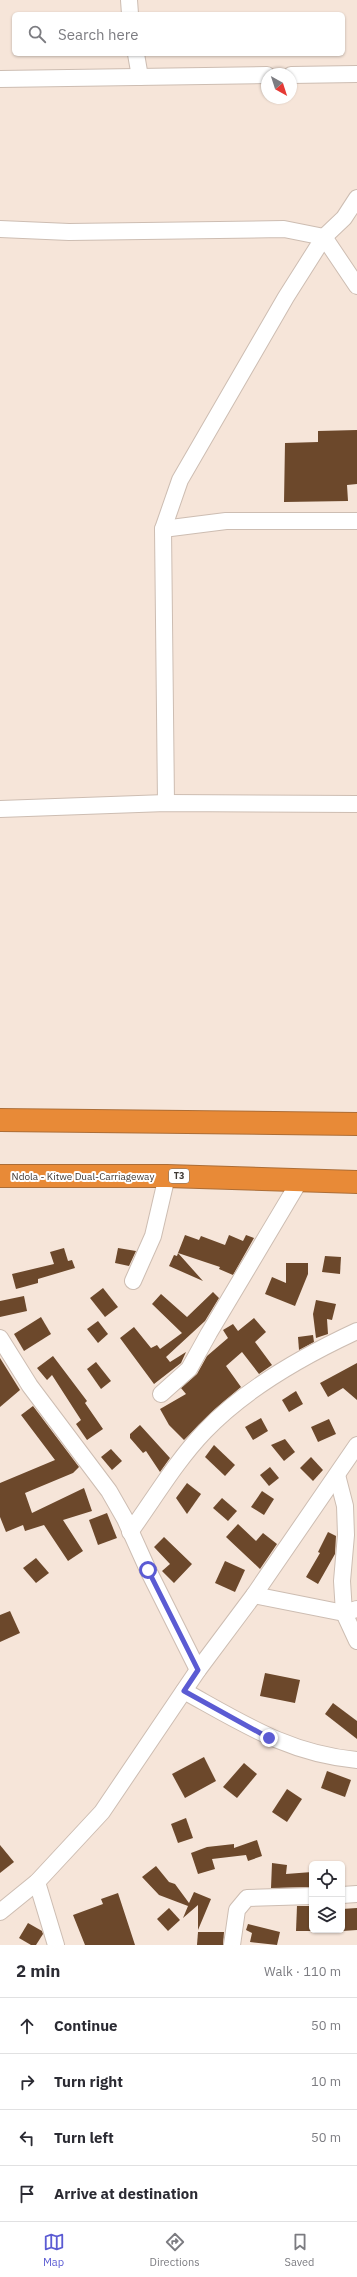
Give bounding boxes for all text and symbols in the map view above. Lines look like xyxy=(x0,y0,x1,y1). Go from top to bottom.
search box xyxy=(12,12,345,56)
icon: search xyxy=(26,23,48,45)
text: Search here xyxy=(58,25,138,44)
north arrow xyxy=(261,68,297,104)
road number: T3 xyxy=(169,1169,189,1183)
street label: Ndola - Kitwe Dual-Carriageway xyxy=(12,1170,154,1183)
route start xyxy=(139,1561,157,1579)
route end xyxy=(260,1729,278,1747)
map controls xyxy=(309,1861,345,1933)
button: locate xyxy=(309,1861,345,1897)
button: layers xyxy=(309,1897,345,1933)
text: 2 min xyxy=(16,1960,60,1982)
text: Walk · 110 m xyxy=(264,1963,341,1980)
icon: ahead xyxy=(16,2015,38,2037)
text: Continue xyxy=(54,2016,118,2035)
text: 50 m xyxy=(311,2017,341,2034)
icon: right xyxy=(16,2071,38,2093)
text: Turn right xyxy=(54,2072,123,2091)
text: 10 m xyxy=(311,2073,341,2090)
icon: left xyxy=(16,2127,38,2149)
text: Turn left xyxy=(54,2128,114,2147)
text: 50 m xyxy=(311,2129,341,2146)
icon: arrive xyxy=(16,2183,38,2205)
text: Arrive at destination xyxy=(54,2184,198,2203)
tab: Map xyxy=(43,2231,65,2269)
tab: Directions xyxy=(150,2231,200,2269)
tab: Saved xyxy=(285,2231,314,2269)

